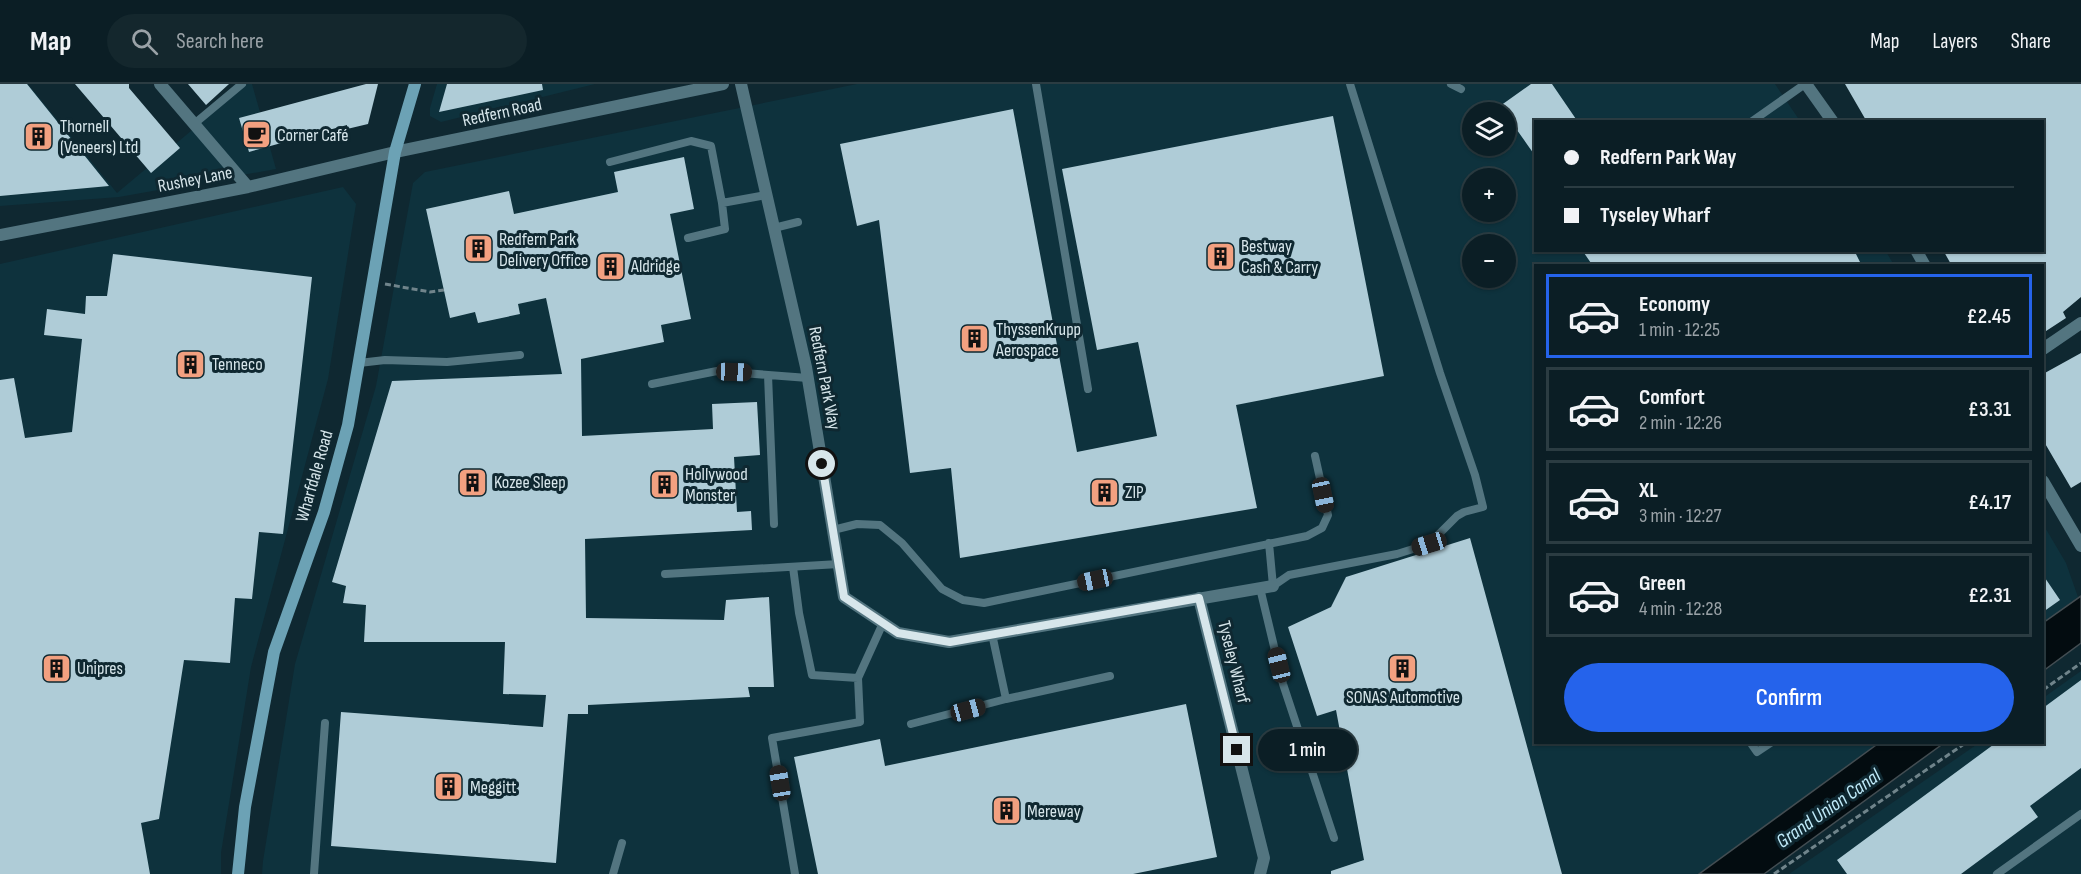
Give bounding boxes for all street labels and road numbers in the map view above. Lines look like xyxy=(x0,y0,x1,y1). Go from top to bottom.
street label: Redfern Road xyxy=(460,94,544,131)
street label: Rushey Lane xyxy=(156,162,234,197)
street label: Redfern Park Way xyxy=(804,325,845,432)
street label: Wharfdale Road xyxy=(291,428,338,524)
street label: Tyseley Wharf xyxy=(1213,619,1254,706)

